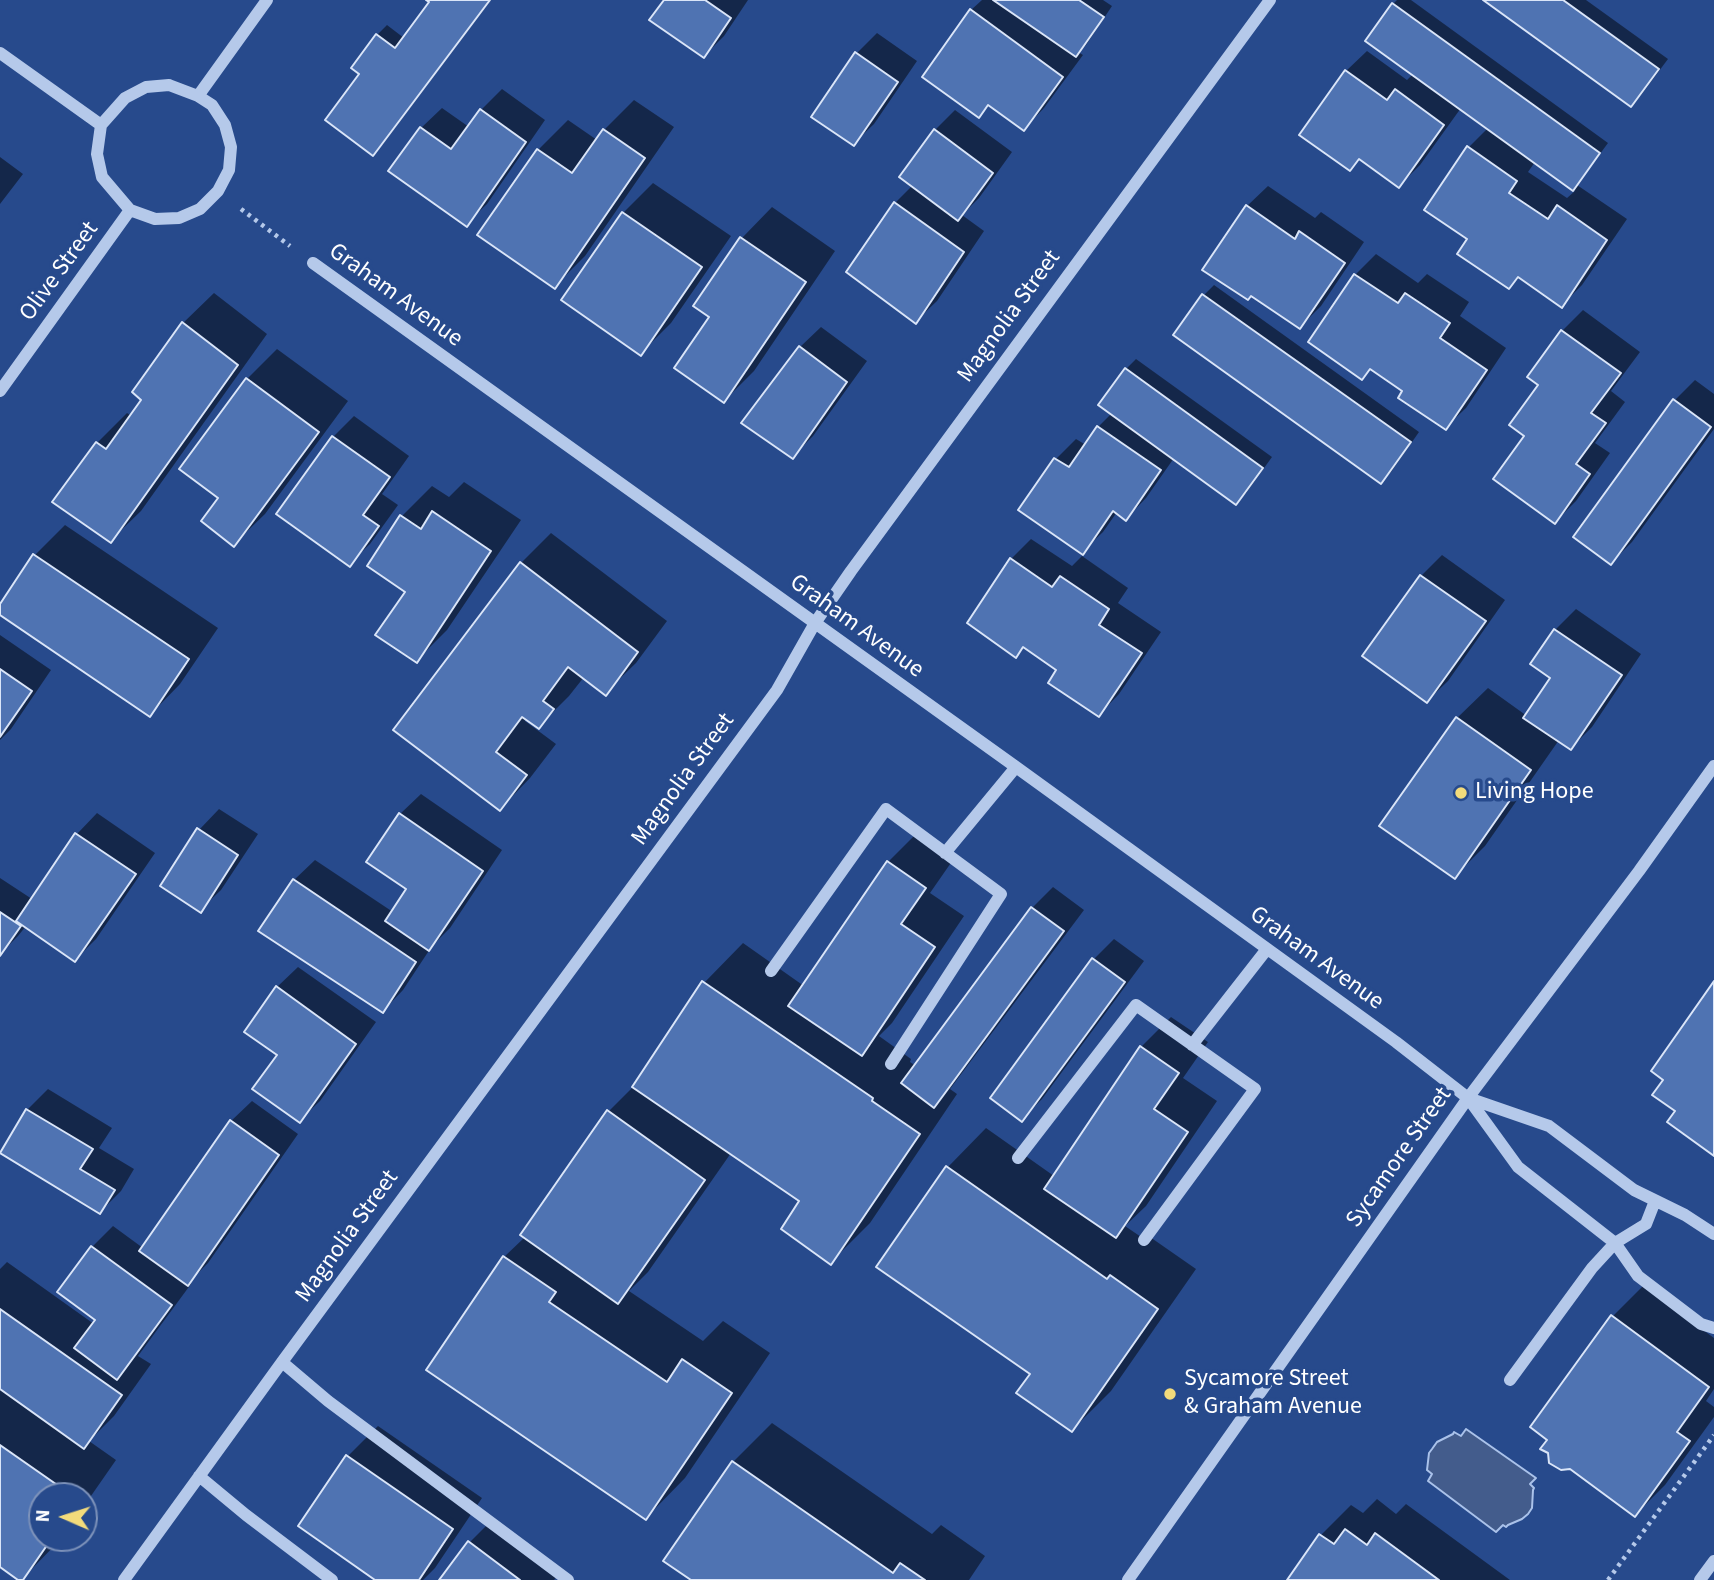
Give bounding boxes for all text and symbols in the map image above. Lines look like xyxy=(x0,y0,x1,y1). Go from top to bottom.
street label: Olive Street xyxy=(14,217,106,327)
street label: Graham Avenue xyxy=(322,238,468,354)
street label: Magnolia Street xyxy=(952,245,1068,389)
street label: Graham Avenue xyxy=(783,569,929,685)
street label: Magnolia Street xyxy=(626,708,742,852)
place label: Living Hope xyxy=(1475,779,1594,807)
marker: Living Hope xyxy=(1453,785,1469,801)
street label: Graham Avenue xyxy=(1243,901,1389,1017)
street label: Sycamore Street xyxy=(1341,1082,1459,1234)
street label: Magnolia Street xyxy=(290,1165,406,1309)
place label: Sycamore Street & Graham Avenue xyxy=(1184,1366,1362,1422)
marker: Sycamore Street & Graham Avenue xyxy=(1162,1386,1178,1402)
north arrow xyxy=(28,1482,98,1552)
text: N xyxy=(30,1509,57,1523)

